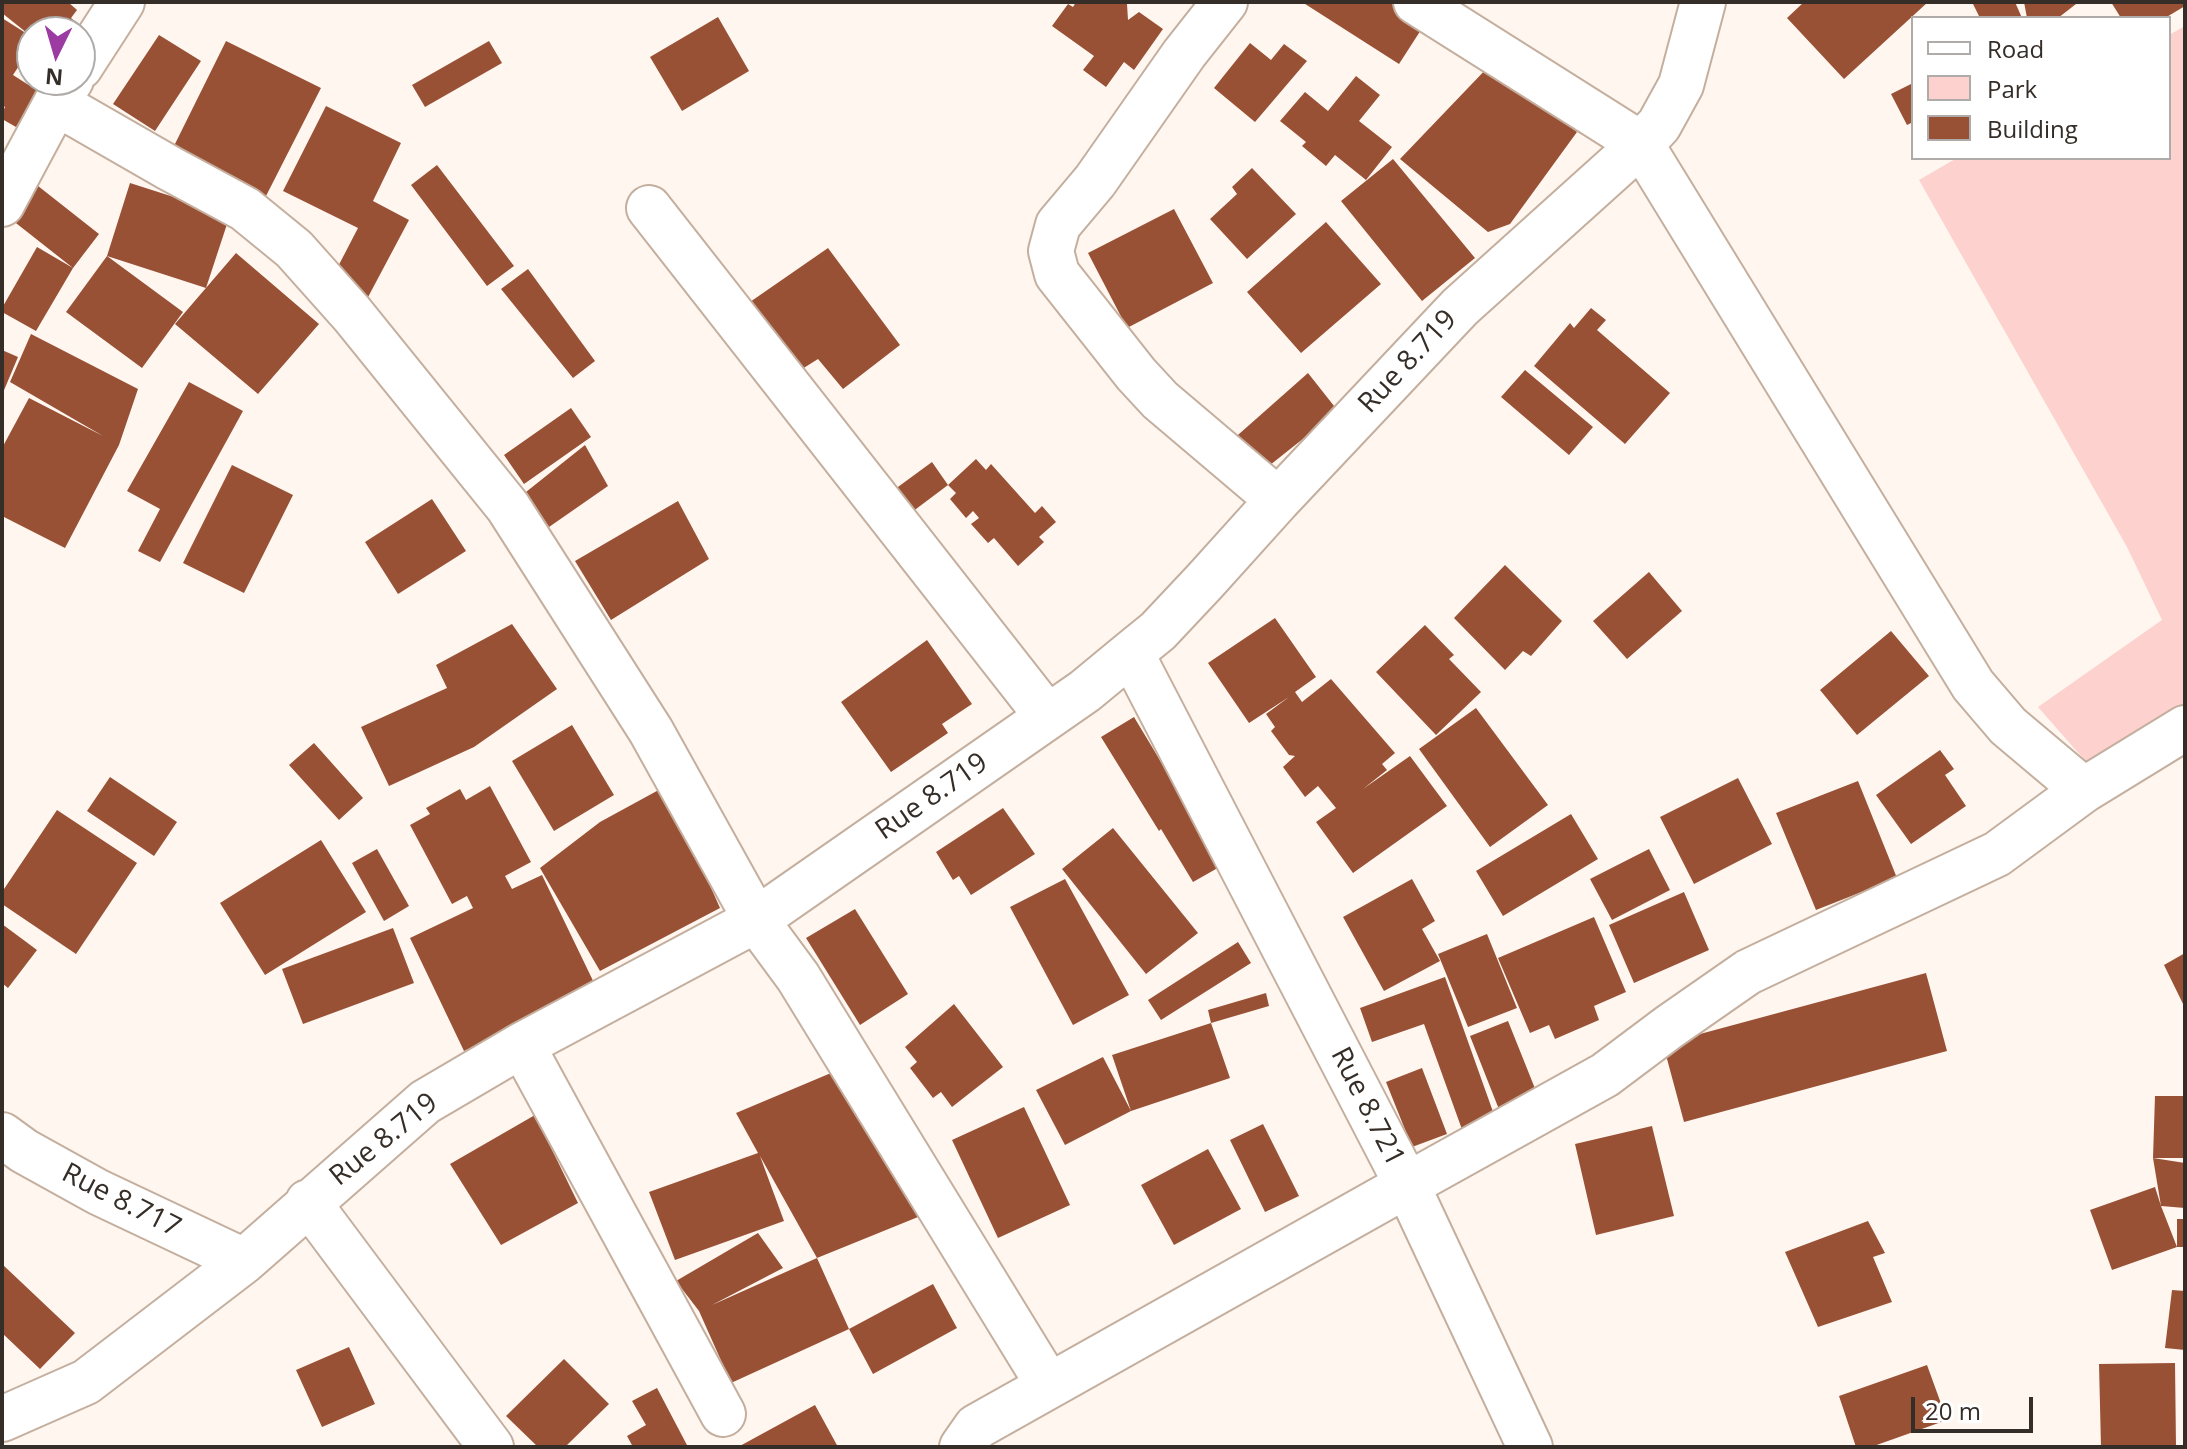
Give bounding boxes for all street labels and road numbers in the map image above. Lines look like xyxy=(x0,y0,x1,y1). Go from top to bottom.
street label: Rue 8.719 xyxy=(1352,303,1464,421)
street label: Rue 8.719 xyxy=(870,746,994,848)
street label: Rue 8.721 xyxy=(1323,1042,1411,1172)
street label: Rue 8.719 xyxy=(323,1086,445,1194)
street label: Rue 8.717 xyxy=(56,1157,186,1245)

